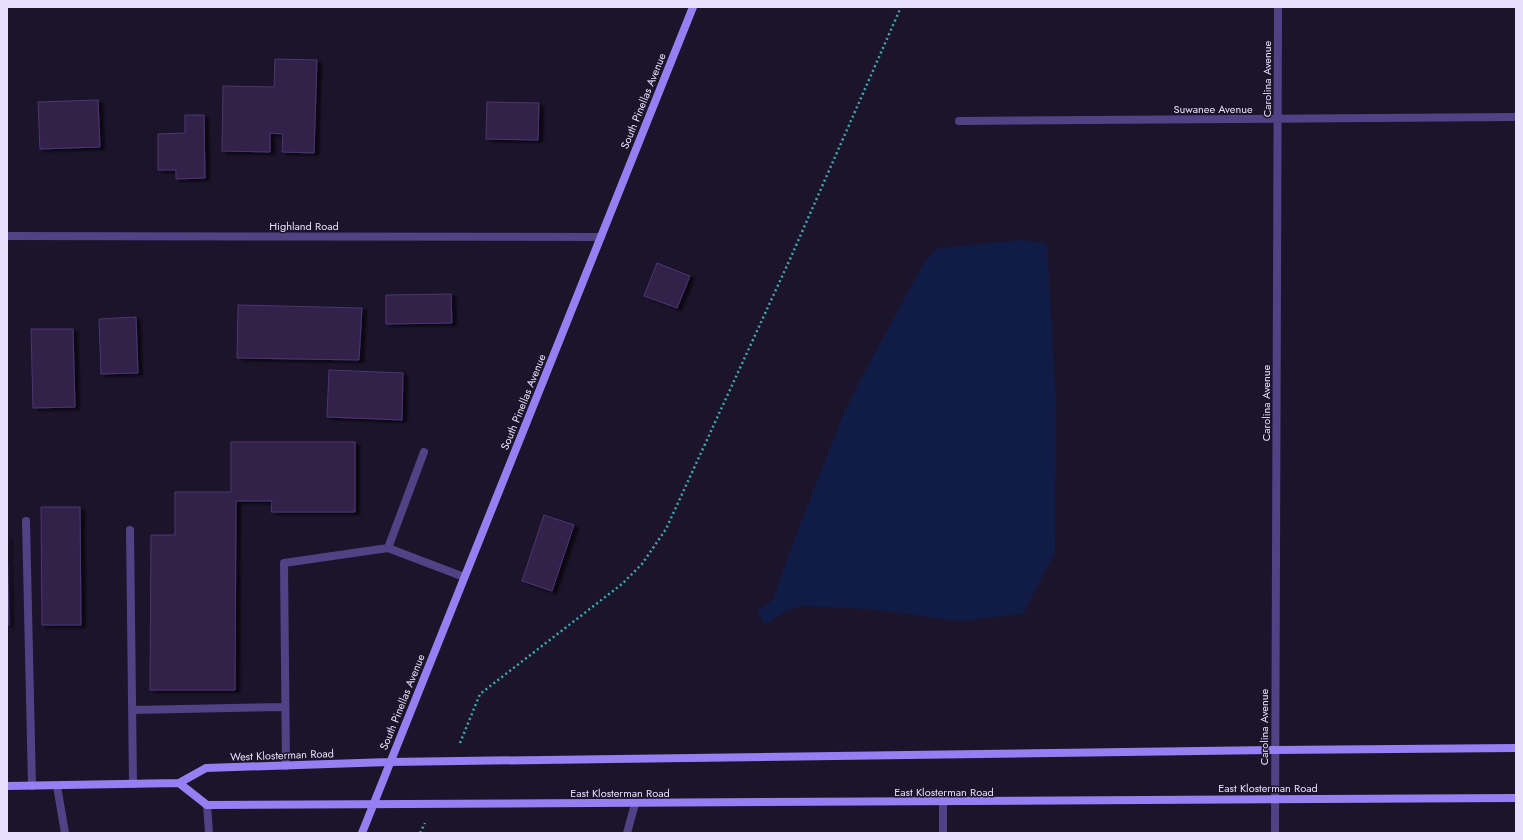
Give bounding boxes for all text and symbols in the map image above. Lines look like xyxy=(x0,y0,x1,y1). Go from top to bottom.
street label: Carolina Avenue xyxy=(1259,40,1275,117)
street label: South Pinellas Avenue xyxy=(616,50,670,151)
street label: Suwanee Avenue xyxy=(1173,101,1253,117)
street label: Highland Road xyxy=(269,218,339,234)
street label: South Pinellas Avenue xyxy=(496,351,550,452)
street label: Carolina Avenue xyxy=(1258,364,1274,441)
street label: South Pinellas Avenue xyxy=(375,651,429,752)
street label: Carolina Avenue xyxy=(1256,688,1272,765)
street label: West Klosterman Road xyxy=(230,745,334,765)
street label: East Klosterman Road xyxy=(1218,780,1318,796)
street label: East Klosterman Road xyxy=(894,784,994,800)
street label: East Klosterman Road xyxy=(570,785,670,801)

